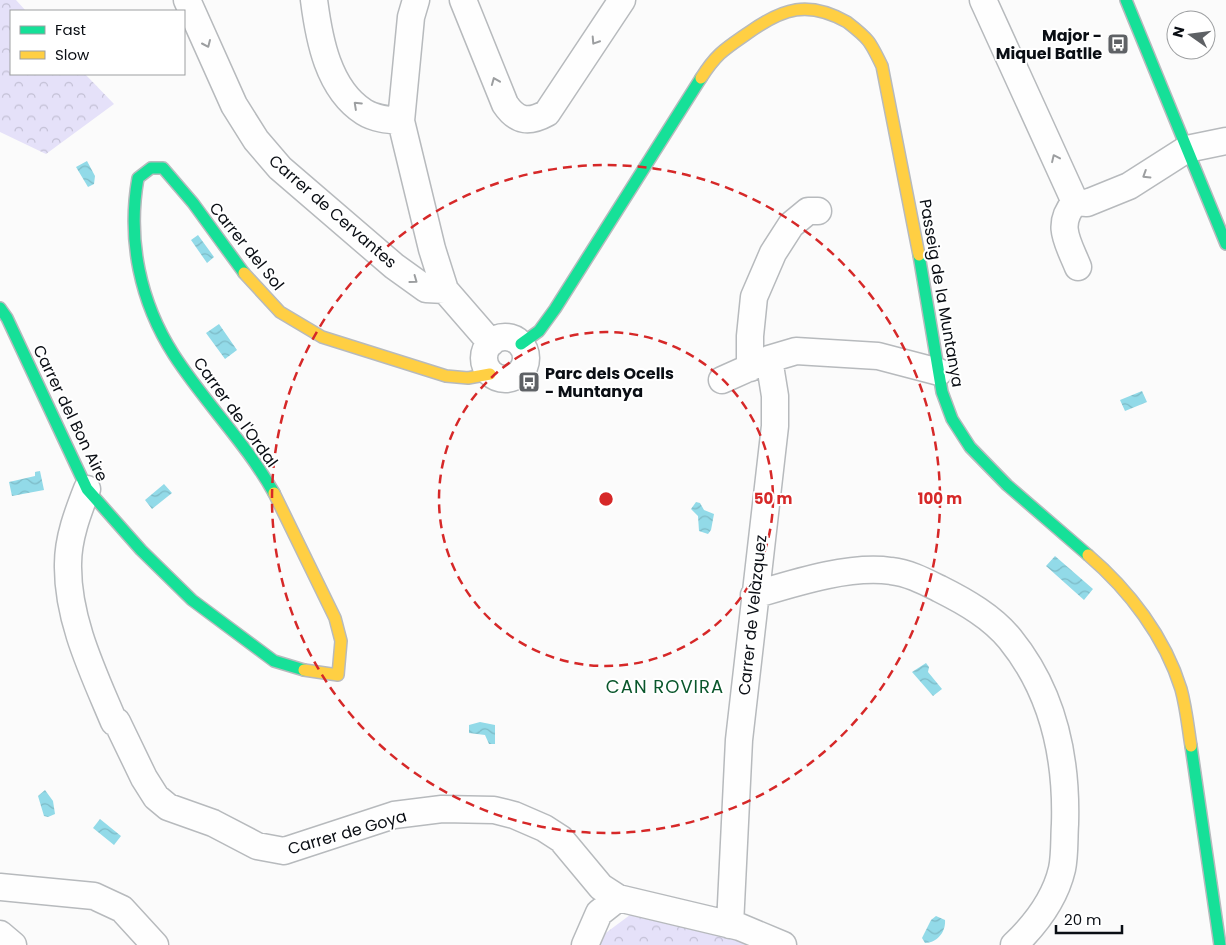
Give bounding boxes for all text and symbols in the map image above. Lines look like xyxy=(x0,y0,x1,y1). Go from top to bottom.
legend xyxy=(10,10,185,75)
north arrow xyxy=(1166,10,1216,60)
text: Fast xyxy=(55,19,86,40)
place label: Major - Miquel Batlle xyxy=(996,24,1102,65)
text: N xyxy=(1167,24,1189,39)
bus stop icon: Major - Miquel Batlle xyxy=(1106,32,1130,56)
one-way arrow xyxy=(592,36,602,45)
one-way arrow xyxy=(200,39,211,48)
text: Slow xyxy=(55,44,90,65)
one-way arrow xyxy=(491,77,502,86)
one-way arrow xyxy=(354,102,363,111)
street label: Carrer de Cervantes xyxy=(264,149,402,273)
one-way arrow xyxy=(1050,154,1061,163)
one-way arrow xyxy=(1142,169,1151,179)
street label: Carrer del Sol xyxy=(204,197,289,295)
street label: Passeig de la Muntanya xyxy=(914,197,969,389)
one-way arrow xyxy=(408,275,417,283)
street label: Carrer del Bon Aire xyxy=(27,341,114,485)
street label: Carrer de l'Ordal xyxy=(188,353,283,472)
place label: Parc dels Ocells - Muntanya xyxy=(545,362,674,403)
bus stop icon: Parc dels Ocells - Muntanya xyxy=(517,370,541,394)
text: 50 m xyxy=(754,488,792,509)
text: 100 m xyxy=(918,488,962,509)
centre of rings xyxy=(597,490,615,508)
street label: Carrer de Velàzquez xyxy=(733,534,772,696)
district label: CAN ROVIRA xyxy=(606,674,724,699)
street label: Carrer de Goya xyxy=(285,805,409,860)
scale bar xyxy=(1056,902,1122,934)
text: 20 m xyxy=(1064,909,1102,930)

